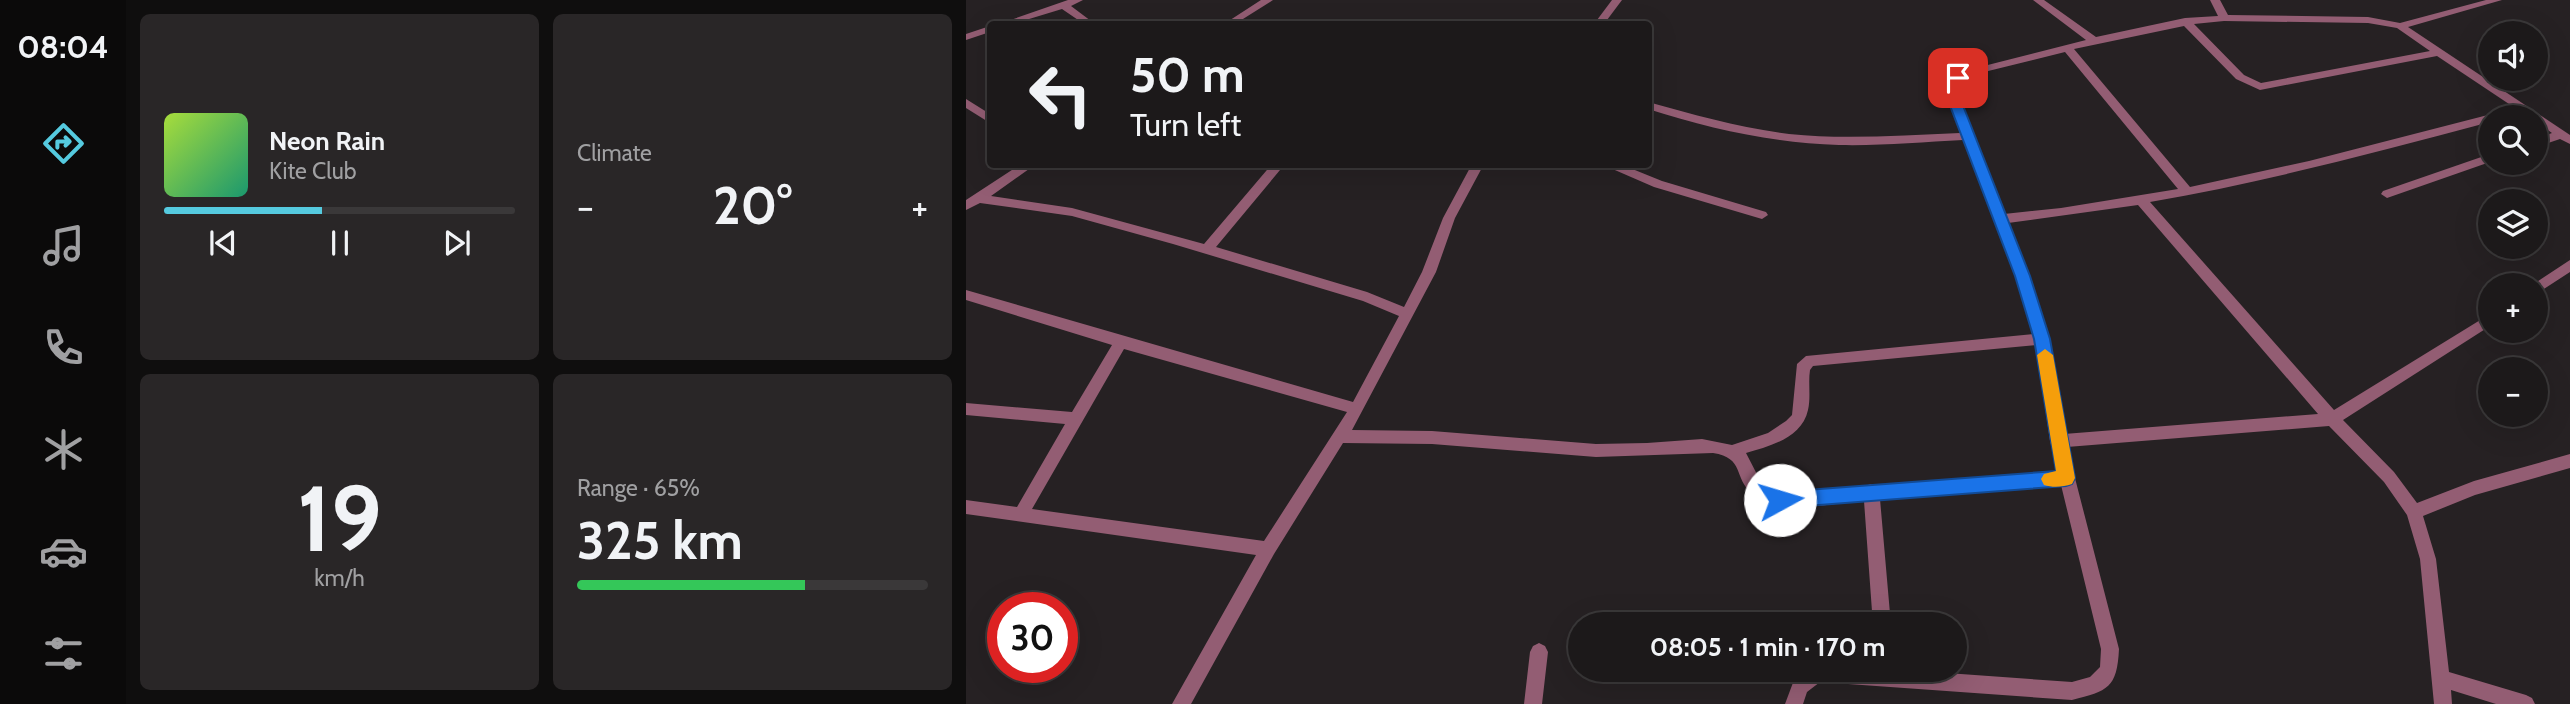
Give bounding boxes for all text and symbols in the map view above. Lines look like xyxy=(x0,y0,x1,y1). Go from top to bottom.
map controls xyxy=(2478,21,2548,427)
button: sound xyxy=(2478,21,2548,91)
text: 08:04 xyxy=(17,27,109,66)
text: 50 m xyxy=(1130,45,1245,104)
pin xyxy=(1928,48,1988,108)
icon: left xyxy=(1015,49,1106,140)
icon: arrive xyxy=(1939,59,1977,97)
text: Turn left xyxy=(1130,105,1241,144)
button: search xyxy=(2478,105,2548,175)
icon: directions xyxy=(39,119,88,168)
text: Neon Rain xyxy=(269,125,385,157)
text: Climate xyxy=(577,139,652,167)
text: Kite Club xyxy=(269,157,356,185)
text: 20° xyxy=(713,174,792,237)
text: − xyxy=(577,183,594,230)
text: + xyxy=(911,183,928,230)
button: layers xyxy=(2478,189,2548,259)
icon: music xyxy=(39,221,88,270)
icon: previous xyxy=(204,224,242,262)
icon: pause xyxy=(321,224,359,262)
icon: next xyxy=(438,224,476,262)
button: + xyxy=(2478,273,2548,343)
icon: phone xyxy=(39,323,88,372)
button: − xyxy=(2478,357,2548,427)
icon: climate xyxy=(39,425,88,474)
text: 19 xyxy=(297,463,382,574)
position arrow xyxy=(1743,463,1817,537)
text: Range · 65% xyxy=(577,474,700,502)
text: 325 km xyxy=(577,509,743,572)
icon: car xyxy=(39,527,88,576)
text: km/h xyxy=(314,564,365,592)
speed limit sign: 30 xyxy=(987,592,1078,683)
icon: filters xyxy=(39,629,88,678)
text: 08:05 · 1 min · 170 m xyxy=(1650,631,1885,663)

